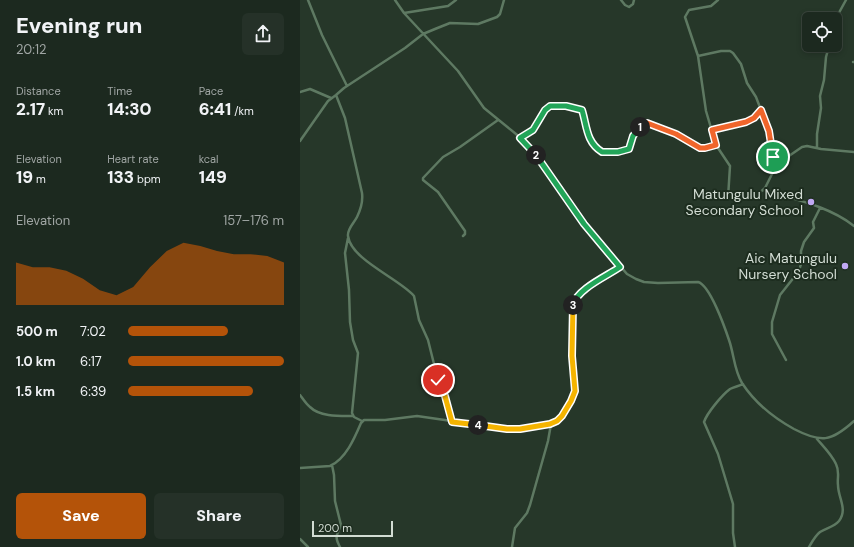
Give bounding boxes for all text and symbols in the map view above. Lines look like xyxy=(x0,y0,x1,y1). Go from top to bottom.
text: Evening run xyxy=(16,11,142,40)
map controls xyxy=(802,12,842,52)
button: locate xyxy=(802,12,842,52)
button: share xyxy=(242,13,284,55)
text: 20:12 xyxy=(16,41,46,58)
text: Distance xyxy=(16,84,61,98)
text: Time xyxy=(107,84,132,98)
text: Pace xyxy=(199,84,223,98)
text: 2.17 xyxy=(16,98,45,120)
text: 14:30 xyxy=(107,98,151,120)
text: 6:41 xyxy=(199,98,231,120)
text: km xyxy=(45,104,63,118)
text: /km xyxy=(231,104,254,118)
pin: 1 xyxy=(630,117,650,137)
text: 1 xyxy=(638,120,642,134)
pin xyxy=(756,140,790,174)
pin: 2 xyxy=(526,145,546,165)
icon: arrive xyxy=(762,146,784,168)
text: 2 xyxy=(533,148,539,162)
text: Elevation xyxy=(16,152,62,166)
text: Heart rate xyxy=(107,152,159,166)
text: kcal xyxy=(199,152,219,166)
text: 19 xyxy=(16,166,33,188)
text: 133 xyxy=(107,166,134,188)
text: 149 xyxy=(199,166,227,188)
text: m xyxy=(33,172,46,186)
text: bpm xyxy=(134,172,161,186)
place label: Matungulu Mixed Secondary School xyxy=(686,185,803,219)
marker: Matungulu Mixed Secondary School xyxy=(806,197,816,207)
text: Elevation xyxy=(16,212,70,229)
text: 157–176 m xyxy=(223,212,284,229)
place label: Aic Matungulu Nursery School xyxy=(739,249,837,283)
marker: Aic Matungulu Nursery School xyxy=(840,261,850,271)
pin: 3 xyxy=(563,295,583,315)
text: 3 xyxy=(570,298,576,312)
text: 500 m xyxy=(16,323,58,340)
text: 7:02 xyxy=(80,323,106,340)
text: 1.0 km xyxy=(16,353,55,370)
text: 6:17 xyxy=(80,353,102,370)
pin xyxy=(421,363,455,397)
icon: check xyxy=(427,369,449,391)
text: 1.5 km xyxy=(16,383,55,400)
text: 6:39 xyxy=(80,383,106,400)
pin: 4 xyxy=(468,415,488,435)
text: 4 xyxy=(474,418,482,432)
button: Save xyxy=(16,493,146,539)
button: Share xyxy=(154,493,284,539)
scale bar xyxy=(312,519,393,538)
text: 200 m xyxy=(318,521,352,535)

